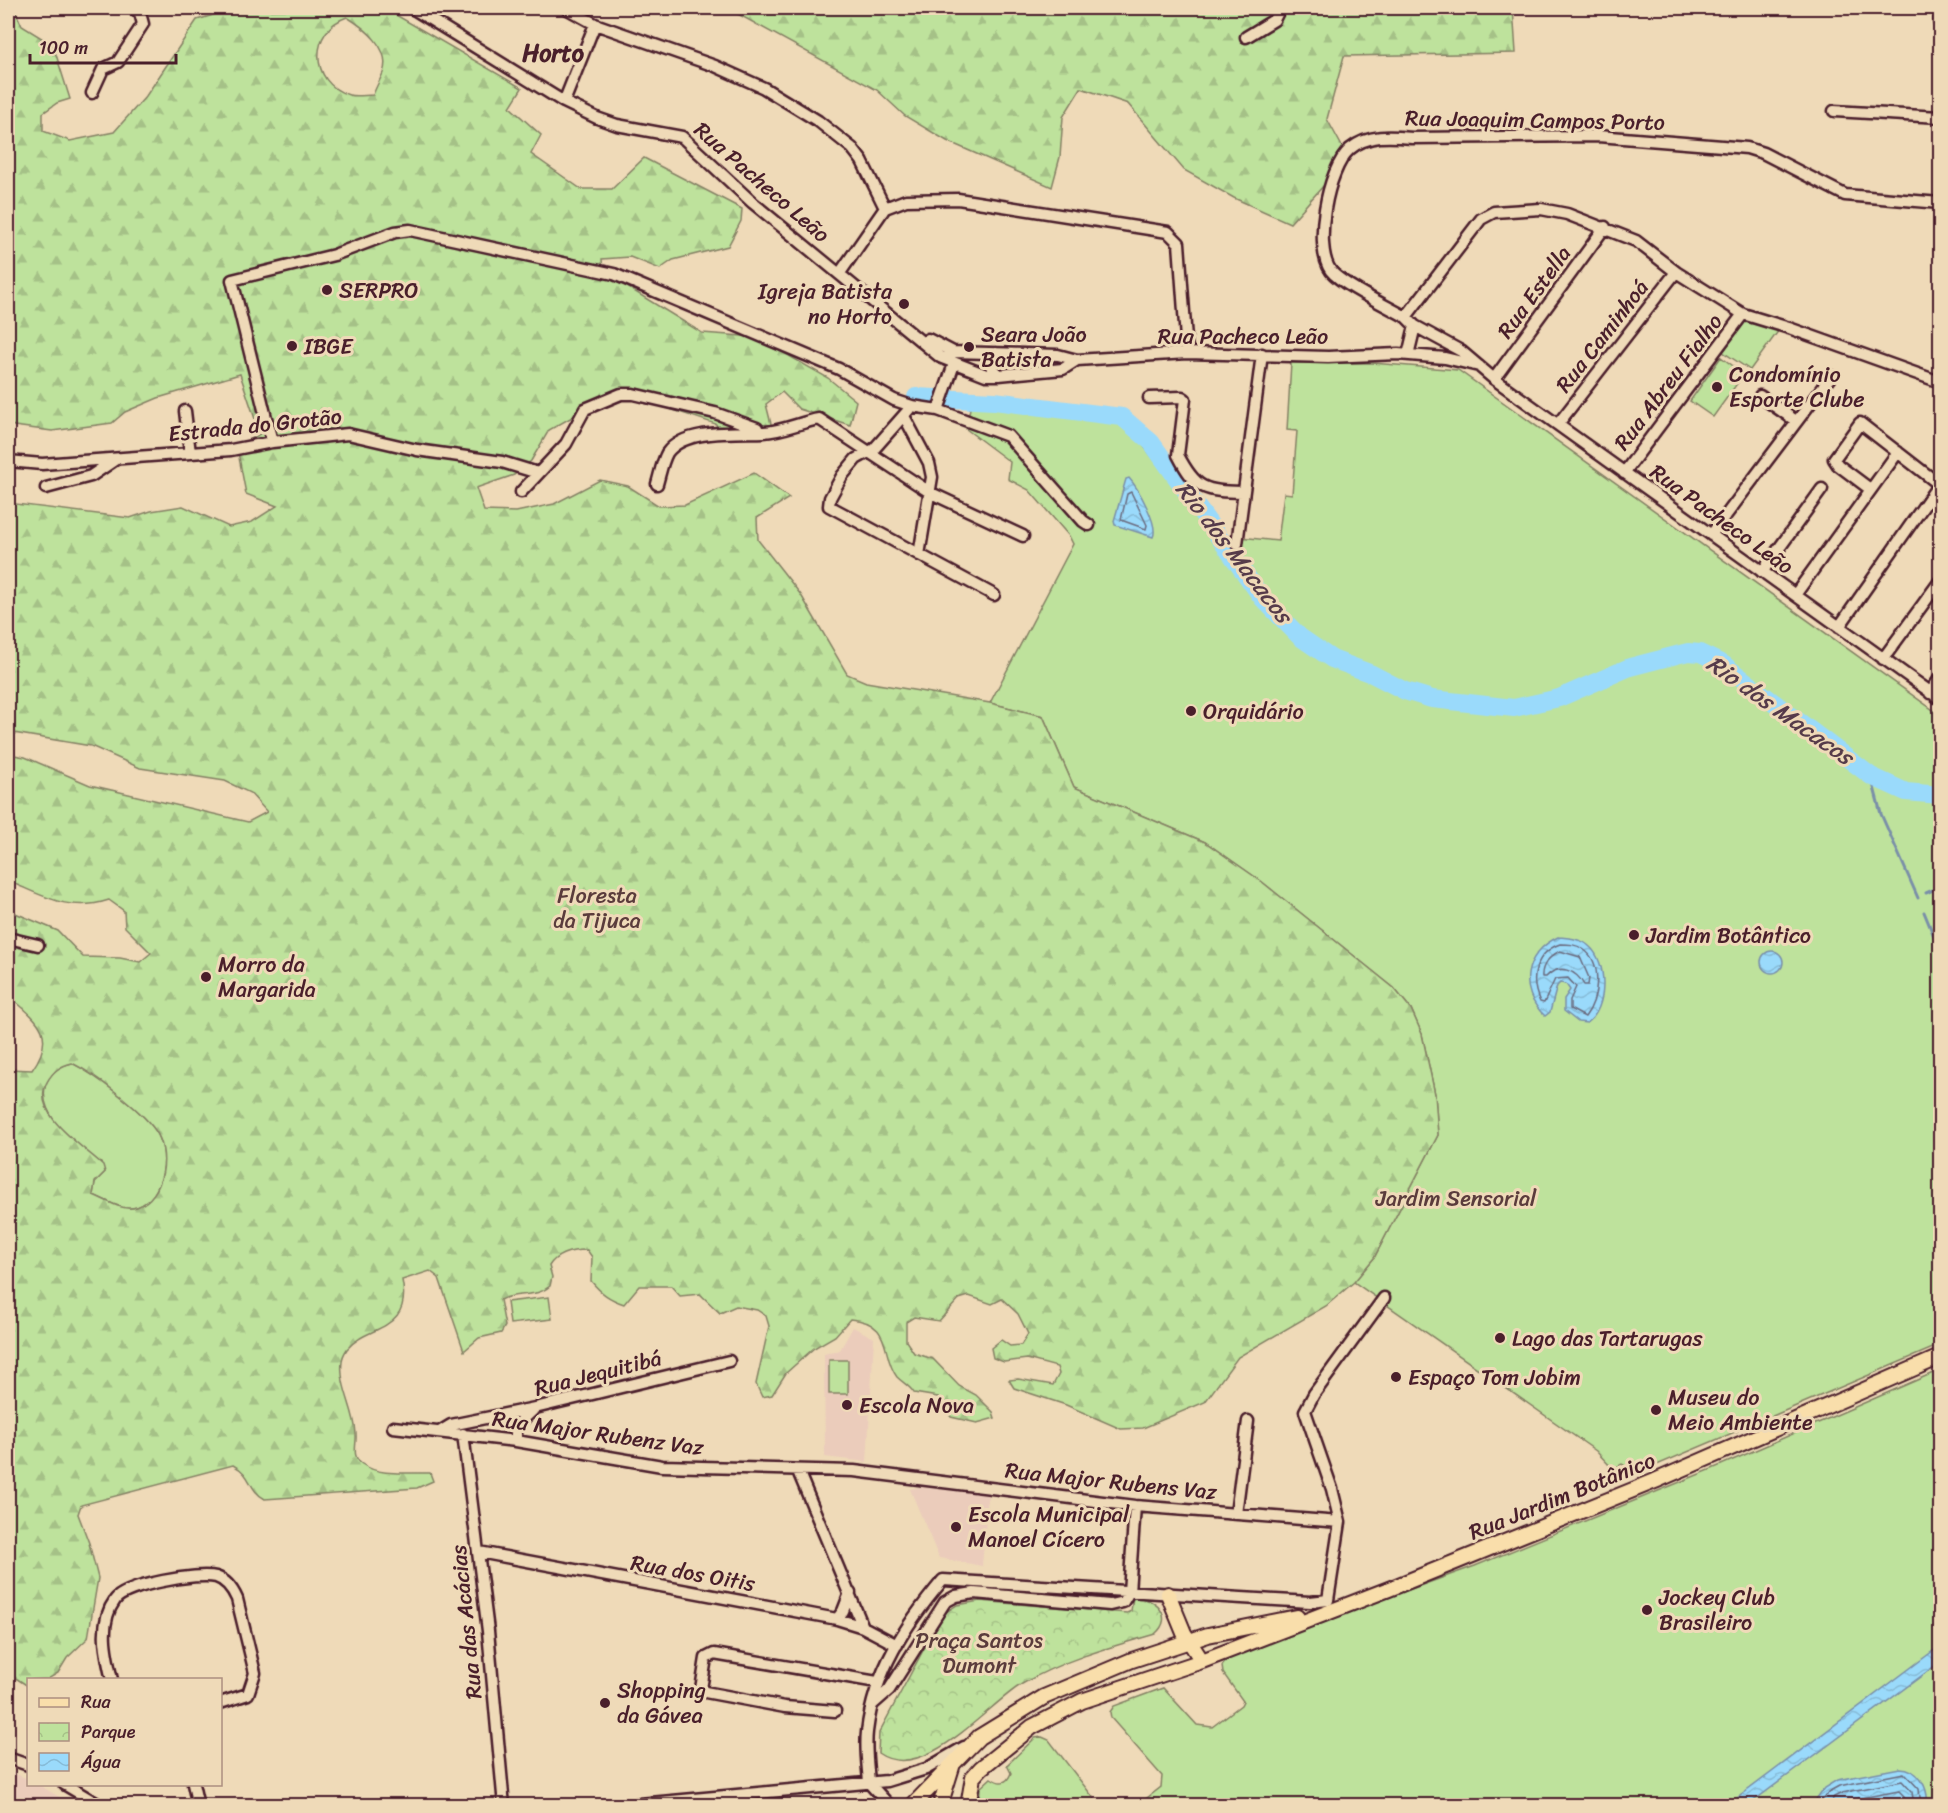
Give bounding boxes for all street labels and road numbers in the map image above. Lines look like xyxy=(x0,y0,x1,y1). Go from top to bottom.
street label: Rua Joaquim Campos Porto xyxy=(1405,98,1665,142)
street label: Rua Pacheco Leão xyxy=(685,111,839,253)
street label: Rua Estella xyxy=(1486,237,1582,347)
street label: Rua Caminhoá xyxy=(1545,271,1659,401)
street label: Rua Abreu Fialho xyxy=(1603,305,1733,459)
street label: Rua Pacheco Leão xyxy=(1158,317,1328,356)
street label: Estrada do Grotão xyxy=(166,396,344,454)
street label: Rua Pacheco Leão xyxy=(1642,453,1802,585)
street label: Rua Jequitibá xyxy=(530,1338,666,1408)
street label: Rua Major Rubenz Vaz xyxy=(490,1399,707,1467)
street label: Rua Jardim Botânico xyxy=(1463,1441,1661,1551)
street label: Rua Major Rubens Vaz xyxy=(1003,1450,1219,1512)
street label: Rua das Acácias xyxy=(438,1542,493,1701)
street label: Rua dos Oitis xyxy=(628,1543,759,1603)

